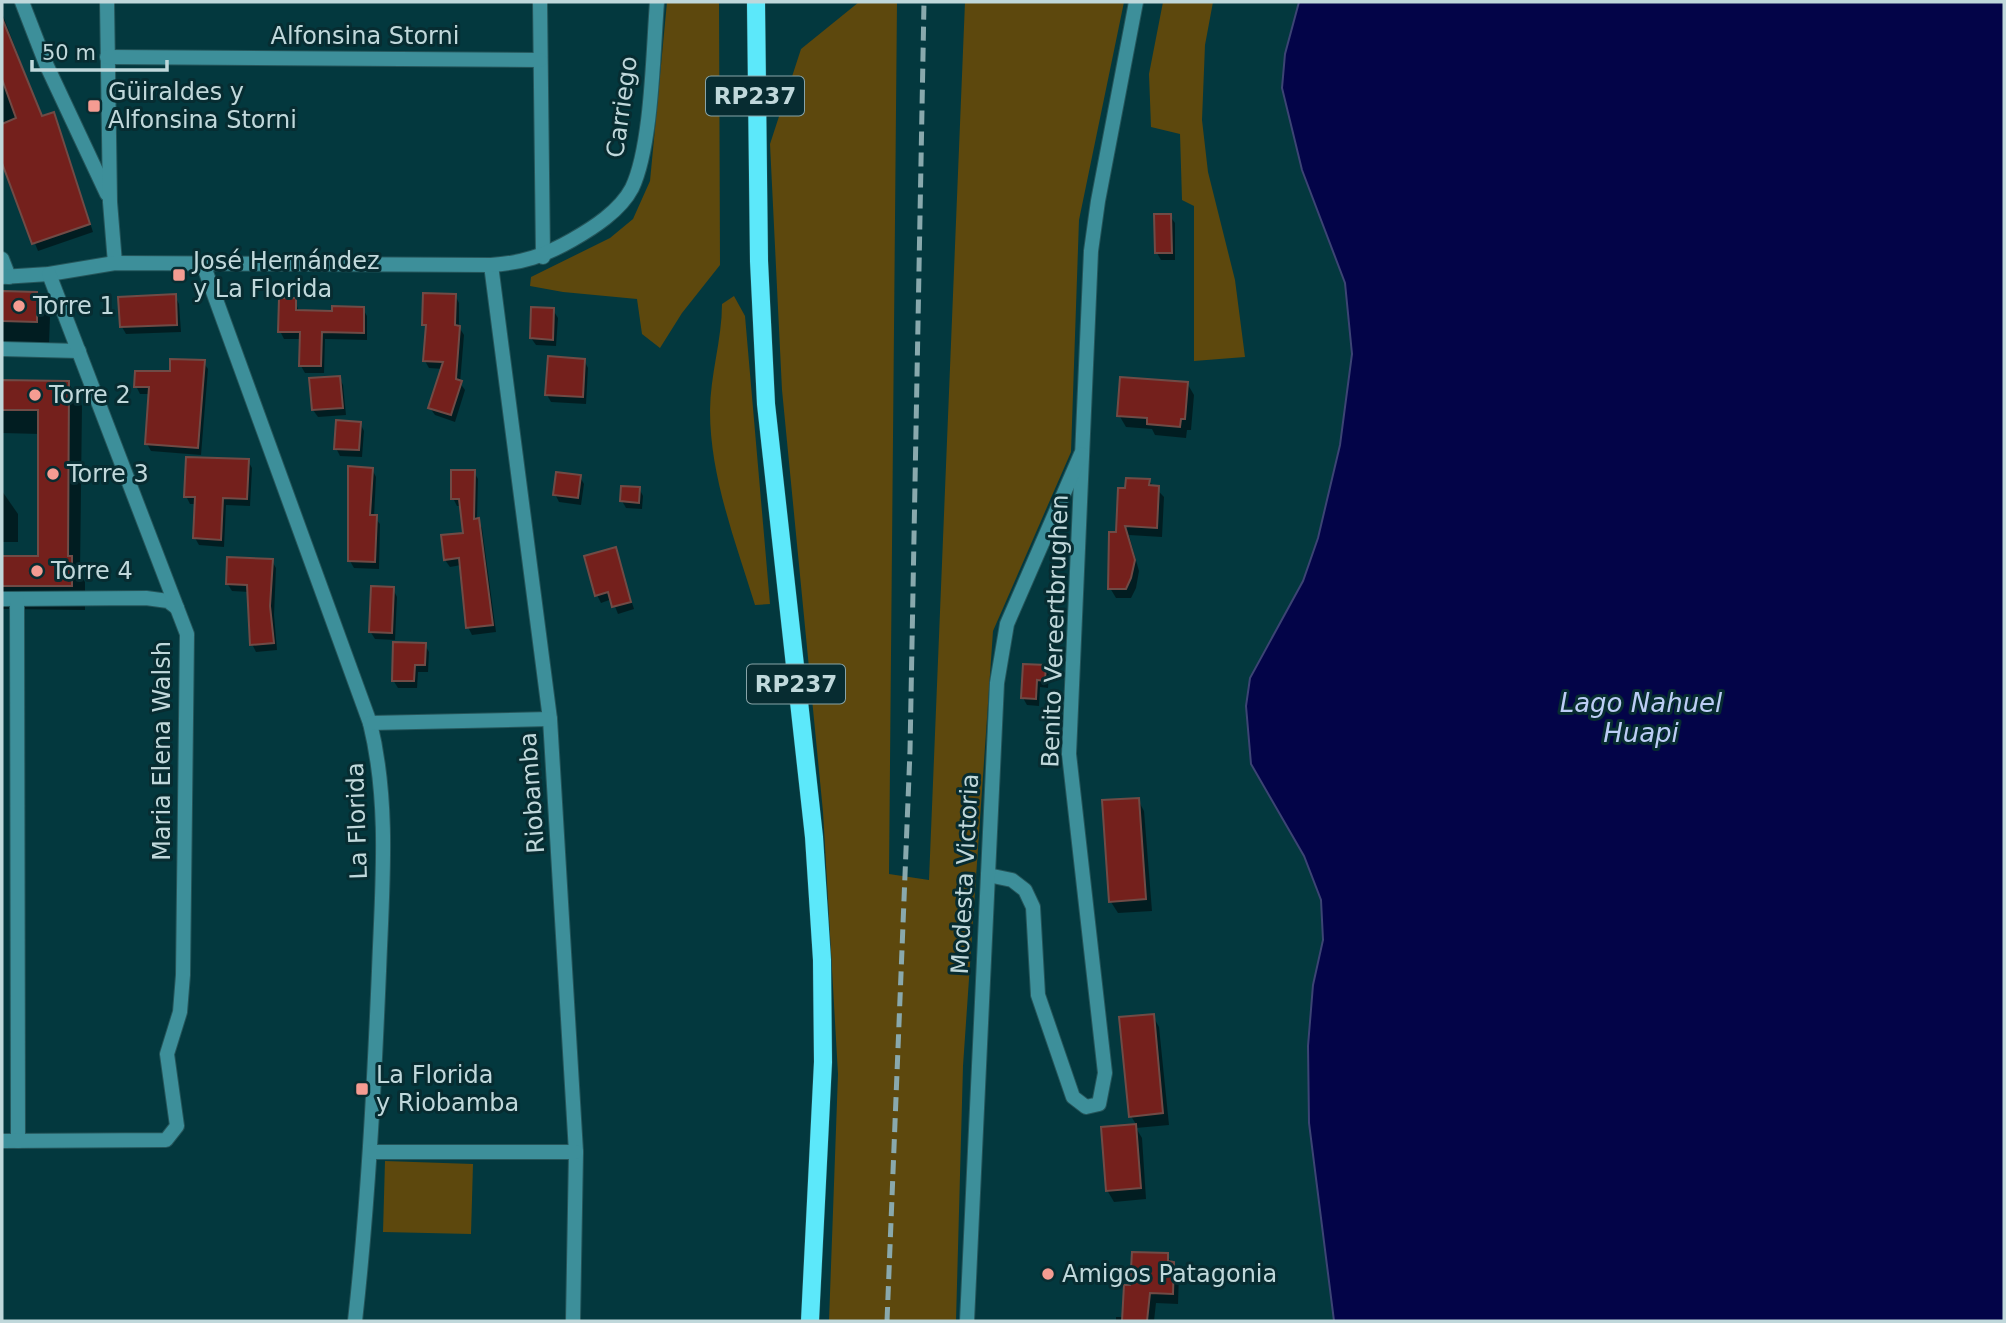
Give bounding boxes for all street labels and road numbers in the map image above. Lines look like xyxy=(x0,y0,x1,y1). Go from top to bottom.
street label: Alfonsina Storni xyxy=(271,22,459,50)
street label: Carriego xyxy=(601,54,643,160)
road number: RP237 xyxy=(706,76,804,116)
street label: Benito Vereertbrughen xyxy=(1036,494,1074,768)
street label: Maria Elena Walsh xyxy=(148,641,176,861)
road number: RP237 xyxy=(747,664,845,704)
street label: Riobamba xyxy=(514,732,550,854)
street label: La Florida xyxy=(341,762,373,880)
street label: Modesta Victoria xyxy=(946,773,984,975)

